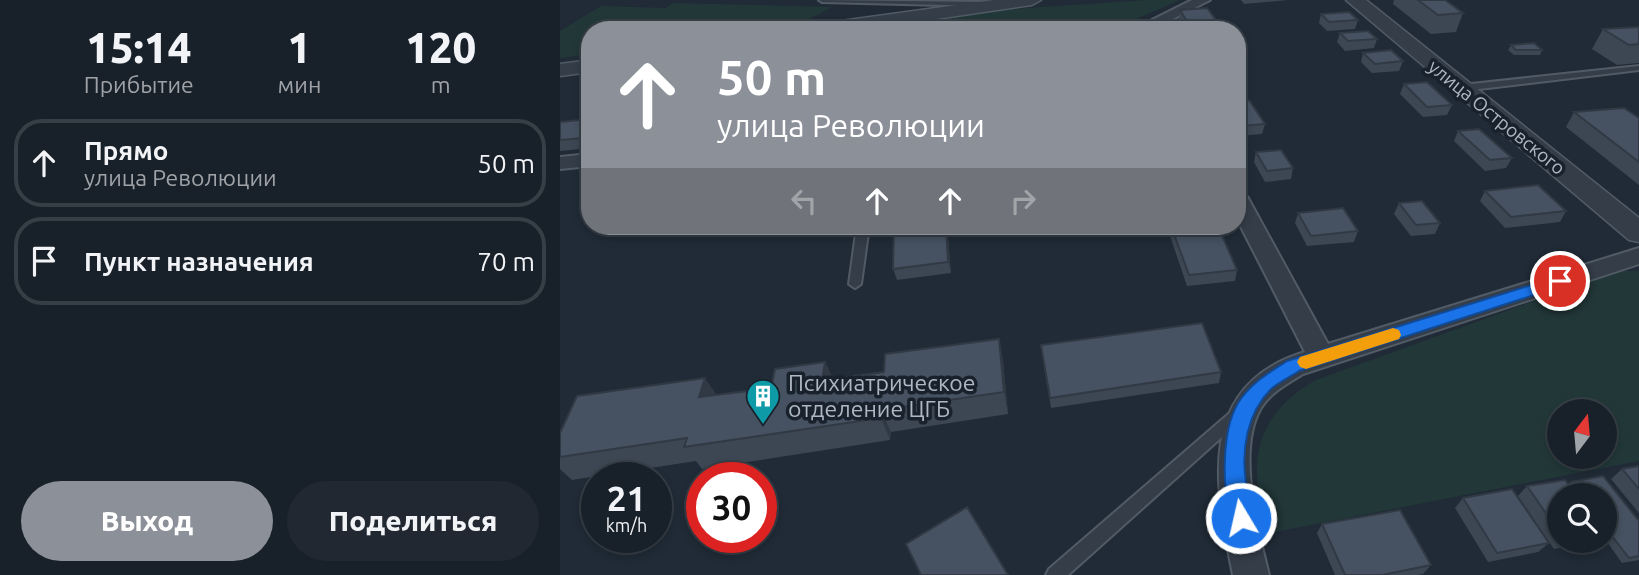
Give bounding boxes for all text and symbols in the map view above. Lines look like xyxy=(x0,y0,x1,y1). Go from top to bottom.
text: 15:14 xyxy=(86,24,191,71)
text: 1 xyxy=(288,24,311,71)
text: 120 xyxy=(405,24,476,71)
icon: ahead xyxy=(602,49,693,140)
text: 50 m xyxy=(717,49,826,104)
street label: улица Островского xyxy=(1424,55,1570,179)
text: Прибытие xyxy=(84,72,194,97)
text: мин xyxy=(278,72,321,97)
text: m xyxy=(431,72,451,97)
text: улица Революции xyxy=(717,107,985,143)
text: Прямо xyxy=(84,136,168,165)
icon: ahead xyxy=(25,144,63,182)
text: 50 m xyxy=(477,149,535,178)
text: улица Революции xyxy=(84,165,277,190)
icon: left xyxy=(785,182,823,220)
icon: ahead xyxy=(858,182,896,220)
icon: ahead xyxy=(931,182,969,220)
icon: right xyxy=(1004,182,1042,220)
icon: arrive xyxy=(25,242,63,280)
text: Пункт назначения xyxy=(84,247,314,276)
text: 70 m xyxy=(477,247,535,276)
pin xyxy=(1530,251,1590,311)
icon: arrive xyxy=(1541,262,1579,300)
place label: Психиатрическое отделение ЦГБ xyxy=(788,370,976,421)
building icon: Психиатрическое отделение ЦГБ xyxy=(744,377,782,426)
north arrow xyxy=(1547,399,1617,469)
map controls xyxy=(1547,399,1617,553)
speed limit sign: 30 xyxy=(686,462,777,553)
text: 21 xyxy=(607,478,646,518)
button: Выход xyxy=(21,481,273,561)
button: Поделиться xyxy=(287,481,539,561)
position arrow xyxy=(1204,481,1278,555)
button: search xyxy=(1547,483,1617,553)
text: km/h xyxy=(606,515,647,535)

